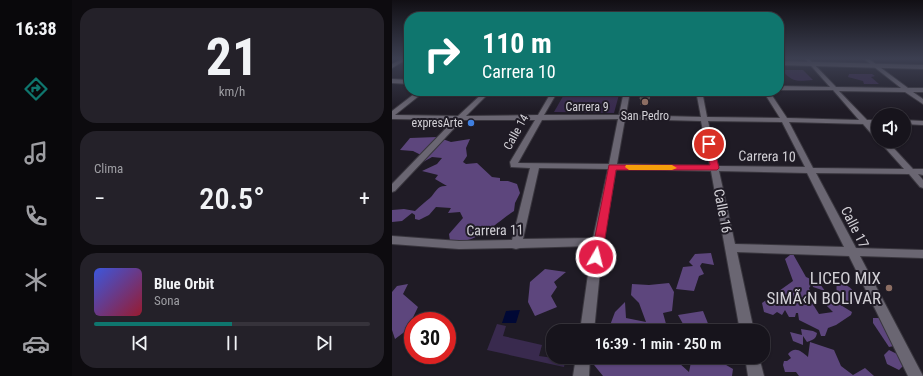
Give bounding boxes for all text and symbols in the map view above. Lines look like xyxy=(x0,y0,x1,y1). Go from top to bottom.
text: 16:38 xyxy=(15,18,57,39)
text: 21 xyxy=(206,27,258,88)
text: 110 m xyxy=(482,27,552,60)
icon: right xyxy=(416,28,468,80)
text: Carrera 10 xyxy=(482,61,556,82)
icon: directions xyxy=(22,75,50,103)
text: km/h xyxy=(219,84,245,99)
marker: San Pedro xyxy=(640,97,650,107)
street label: Carrera 9 xyxy=(565,100,609,114)
map controls xyxy=(871,108,911,148)
button: sound xyxy=(871,108,911,148)
place label: San Pedro xyxy=(621,109,669,123)
street label: Calle 14 xyxy=(501,112,531,152)
place label: expresArte xyxy=(412,116,463,130)
marker: expresArte xyxy=(466,118,476,128)
pin xyxy=(692,127,726,161)
icon: arrive xyxy=(698,133,720,155)
icon: music xyxy=(22,139,50,167)
street label: Carrera 10 xyxy=(738,148,796,165)
text: Clima xyxy=(94,161,123,176)
text: 20.5° xyxy=(199,181,265,216)
text: − xyxy=(94,186,105,211)
text: + xyxy=(359,186,370,211)
street label: Calle 16 xyxy=(711,188,735,235)
icon: phone xyxy=(22,202,50,230)
street label: Calle 17 xyxy=(838,203,872,251)
street label: Carrera 11 xyxy=(466,222,524,238)
position arrow xyxy=(575,236,617,278)
icon: climate xyxy=(22,266,50,294)
place label: LICEO MIX SIMÃ‹N BOLIVAR xyxy=(767,268,881,308)
text: Blue Orbit xyxy=(154,275,214,293)
marker: LICEO MIX SIMÃ‹N BOLIVAR xyxy=(884,283,894,293)
text: Sona xyxy=(154,293,180,308)
speed limit sign: 30 xyxy=(404,312,456,364)
icon: car xyxy=(22,330,50,358)
icon: previous xyxy=(129,332,151,354)
icon: pause xyxy=(221,332,243,354)
icon: next xyxy=(313,332,335,354)
text: 16:39 · 1 min · 250 m xyxy=(595,335,721,353)

